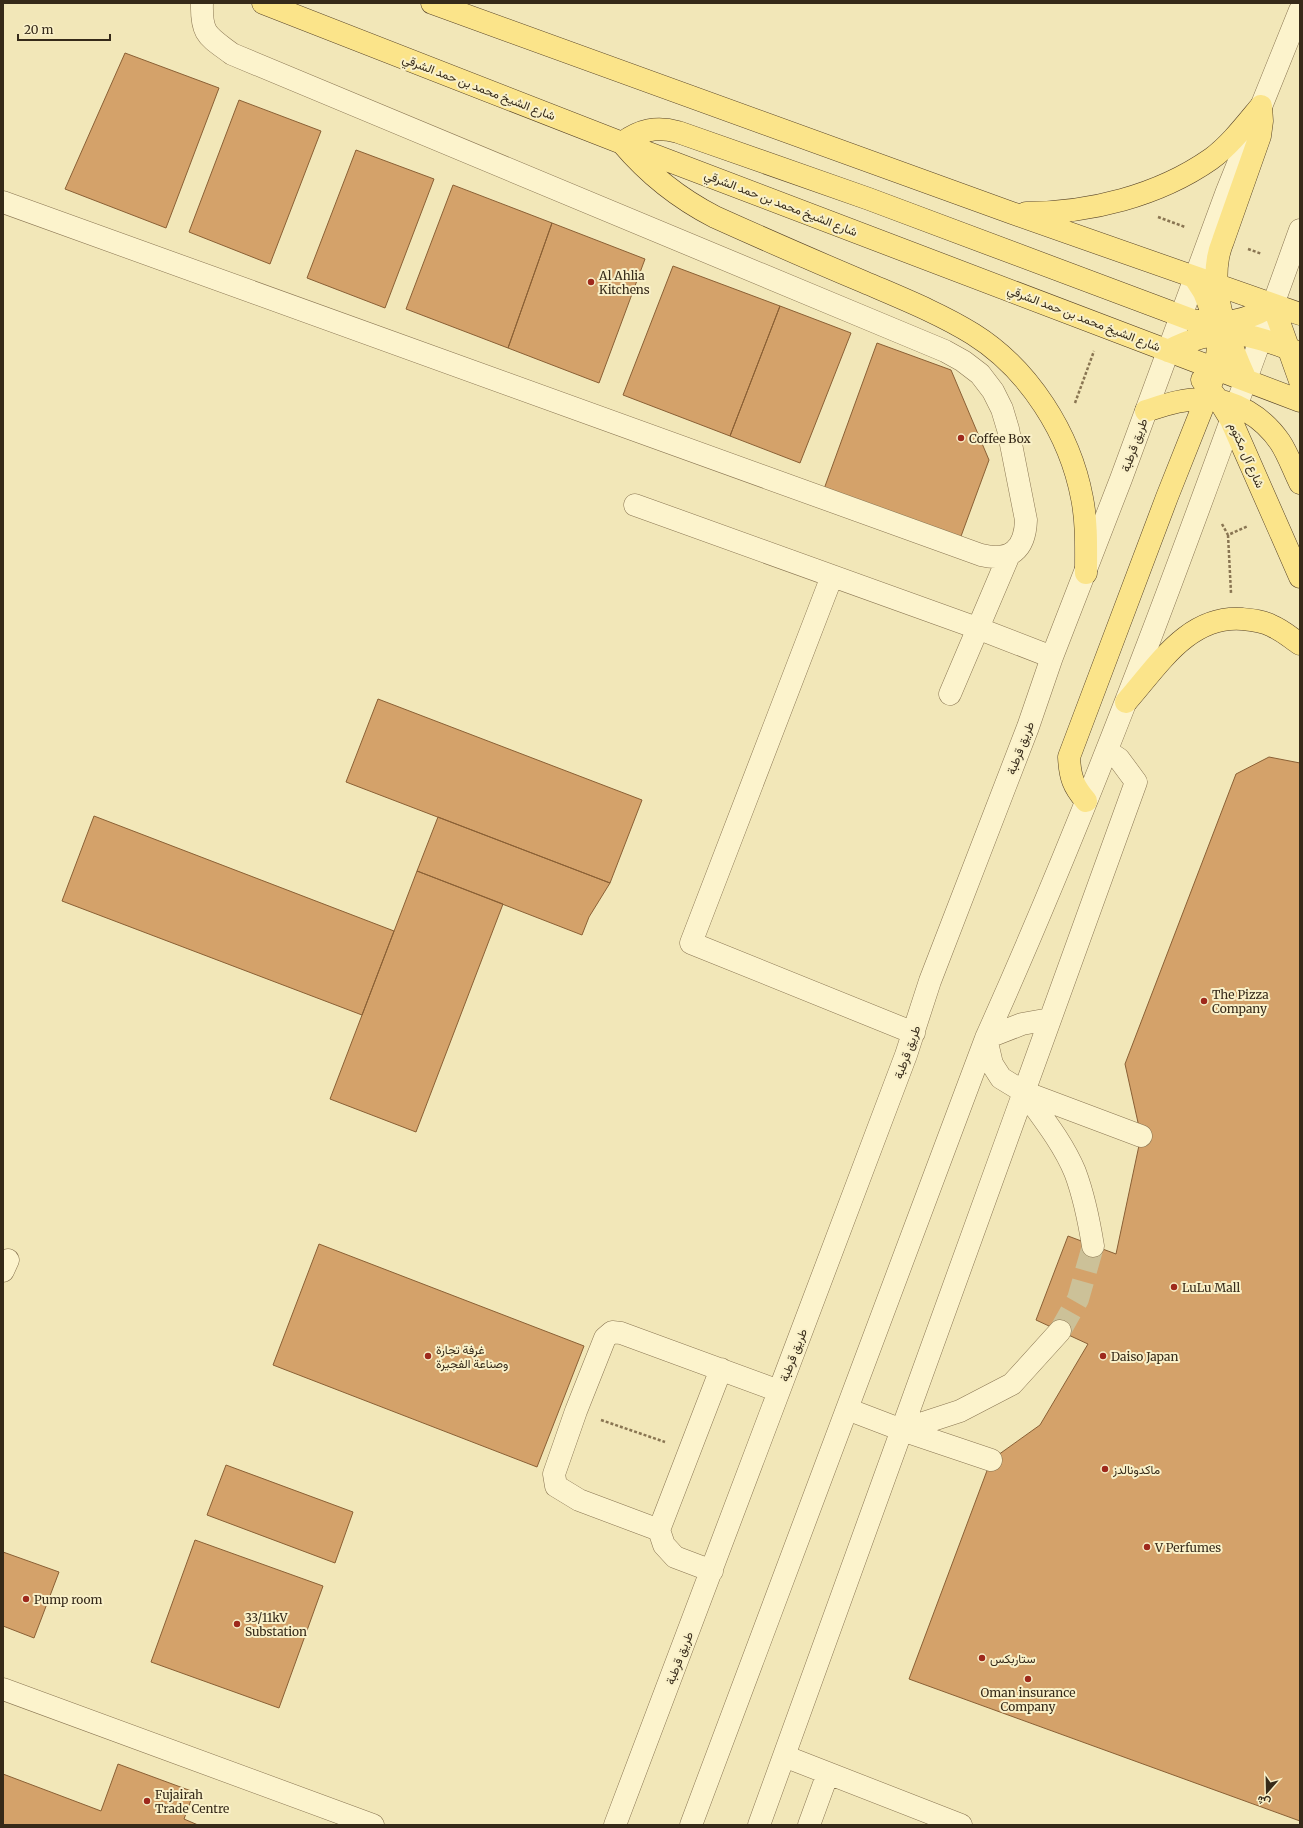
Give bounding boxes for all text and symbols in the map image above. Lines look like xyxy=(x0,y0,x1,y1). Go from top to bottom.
scale bar xyxy=(18,16,110,42)
text: 20 m xyxy=(24,22,53,37)
street label: شارع الشيخ محمد بن حمد الشرقي xyxy=(399,51,558,126)
street label: شارع الشيخ محمد بن حمد الشرقي xyxy=(701,167,860,242)
place label: Al Ahlia Kitchens xyxy=(598,268,650,297)
marker: Al Ahlia Kitchens xyxy=(586,277,596,287)
street label: شارع الشيخ محمد بن حمد الشرقي xyxy=(1004,282,1163,357)
street label: طريق قرطبة xyxy=(1117,416,1152,474)
street label: شارع آل مكتوم xyxy=(1224,420,1268,491)
place label: Coffee Box xyxy=(969,431,1031,446)
marker: Coffee Box xyxy=(956,433,966,443)
street label: طريق قرطبة xyxy=(1003,719,1038,777)
place label: The Pizza Company xyxy=(1212,987,1269,1016)
marker: The Pizza Company xyxy=(1199,996,1209,1006)
street label: طريق قرطبة xyxy=(890,1023,925,1081)
place label: LuLu Mall xyxy=(1182,1280,1240,1295)
marker: LuLu Mall xyxy=(1169,1282,1179,1292)
street label: طريق قرطبة xyxy=(776,1326,811,1384)
place label: غرفة تجارة وصناعة الفجيرة xyxy=(436,1342,508,1372)
place label: Daiso Japan xyxy=(1111,1349,1178,1364)
marker: غرفة تجارة وصناعة الفجيرة xyxy=(423,1351,433,1361)
marker: Daiso Japan xyxy=(1098,1351,1108,1361)
place label: ماكدونالدز xyxy=(1112,1462,1160,1478)
marker: ماكدونالدز xyxy=(1100,1464,1110,1474)
place label: V Perfumes xyxy=(1154,1540,1221,1555)
marker: V Perfumes xyxy=(1142,1542,1152,1552)
place label: Pump room xyxy=(34,1592,103,1607)
marker: Pump room xyxy=(21,1594,31,1604)
place label: 33/11kV Substation xyxy=(245,1610,307,1639)
marker: 33/11kV Substation xyxy=(232,1619,242,1629)
street label: طريق قرطبة xyxy=(662,1629,697,1687)
place label: ستاربكس xyxy=(990,1651,1036,1667)
marker: ستاربكس xyxy=(977,1653,987,1663)
marker: Oman insurance Company xyxy=(1023,1674,1033,1684)
place label: Oman insurance Company xyxy=(981,1685,1075,1714)
north arrow xyxy=(1247,1772,1287,1812)
place label: Fujairah Trade Centre xyxy=(155,1787,229,1816)
text: ش xyxy=(1255,1793,1272,1810)
marker: Fujairah Trade Centre xyxy=(142,1796,152,1806)

